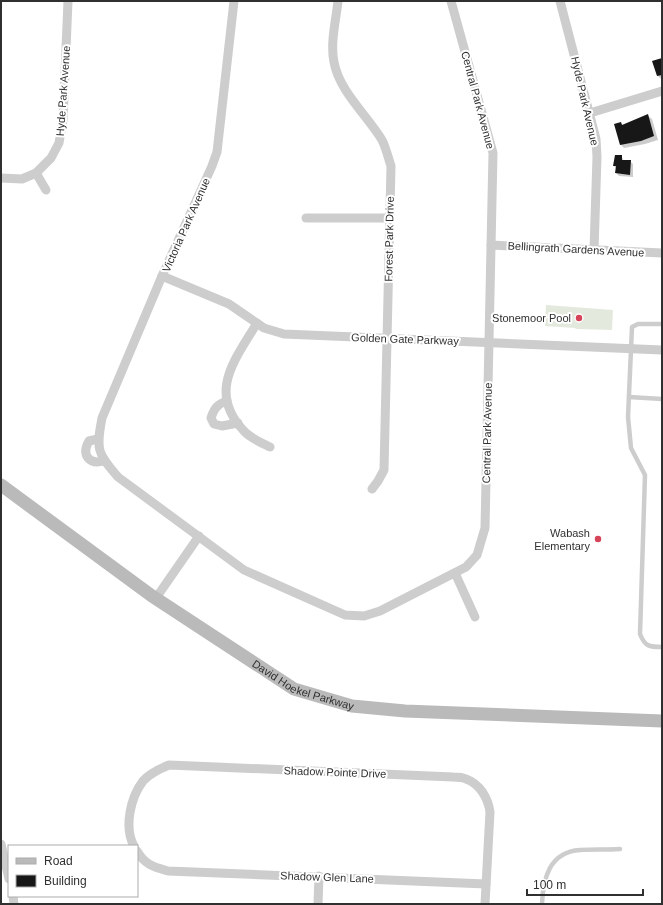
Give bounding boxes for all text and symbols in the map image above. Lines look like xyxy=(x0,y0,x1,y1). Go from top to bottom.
street label: Hyde Park Avenue xyxy=(54,45,72,137)
street label: Central Park Avenue xyxy=(459,50,497,150)
street label: Hyde Park Avenue xyxy=(569,55,601,147)
street label: Victoria Park Avenue xyxy=(160,176,212,274)
street label: Forest Park Drive xyxy=(382,196,396,282)
street label: Bellingrath Gardens Avenue xyxy=(507,239,645,259)
place label: Stonemoor Pool xyxy=(492,312,571,324)
marker: Stonemoor Pool xyxy=(574,313,584,323)
street label: Golden Gate Parkway xyxy=(351,331,459,347)
street label: Central Park Avenue xyxy=(480,383,494,483)
place label: Wabash Elementary xyxy=(534,527,590,552)
marker: Wabash Elementary xyxy=(593,534,603,544)
street label: David Hoekel Parkway xyxy=(250,657,356,712)
street label: Shadow Pointe Drive xyxy=(283,764,387,780)
legend xyxy=(8,845,138,897)
text: Road xyxy=(44,854,73,868)
street label: Shadow Glen Lane xyxy=(280,869,374,885)
scale bar xyxy=(527,871,643,897)
text: Building xyxy=(44,874,87,888)
text: 100 m xyxy=(533,878,566,892)

